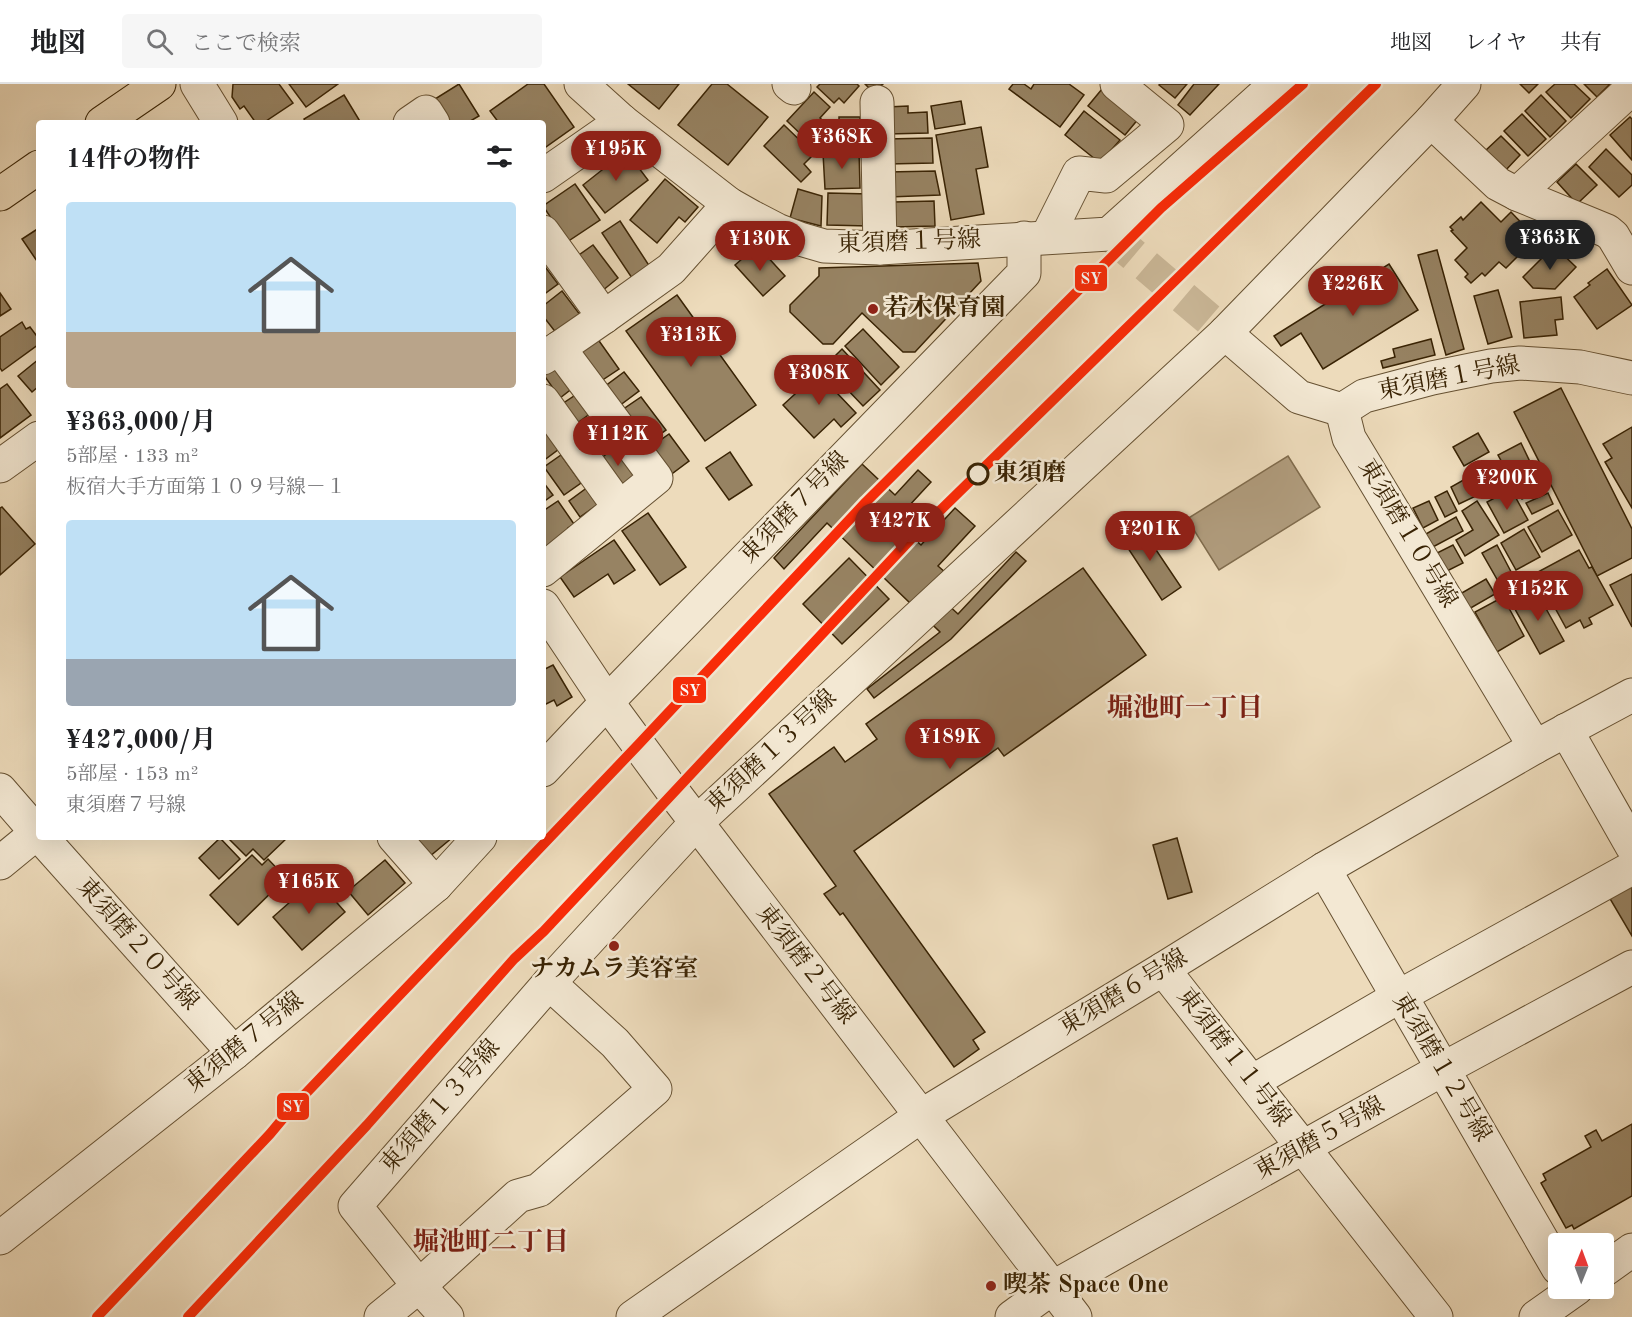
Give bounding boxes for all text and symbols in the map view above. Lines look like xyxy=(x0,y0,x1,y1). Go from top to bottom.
search box xyxy=(122,14,542,68)
icon: search xyxy=(143,25,176,58)
text: 地図 xyxy=(30,31,86,59)
text: ここで検索 xyxy=(191,33,301,55)
text: 地図 xyxy=(1390,33,1432,54)
text: レイヤ xyxy=(1465,33,1527,54)
text: 共有 xyxy=(1560,33,1602,54)
pin: ¥368K xyxy=(800,119,884,170)
text: ¥368K xyxy=(811,128,873,148)
pin: ¥195K xyxy=(574,131,658,182)
icon: filters xyxy=(483,140,516,173)
text: ¥195K xyxy=(585,140,647,160)
text: 14件の物件 xyxy=(66,147,200,173)
pin: ¥363K xyxy=(1508,220,1592,271)
pin: ¥130K xyxy=(718,221,802,272)
street label: 東須磨１号線 xyxy=(837,225,981,258)
text: ¥363K xyxy=(1519,229,1581,249)
text: ¥130K xyxy=(729,230,791,250)
icon: home xyxy=(237,241,345,349)
line badge: SY xyxy=(1074,264,1108,292)
pin: ¥226K xyxy=(1311,266,1395,317)
text: SY xyxy=(1080,272,1102,288)
text: ¥226K xyxy=(1322,275,1384,295)
place label: 若木保育園 xyxy=(885,294,1005,321)
marker: 若木保育園 xyxy=(866,302,880,316)
pin: ¥313K xyxy=(649,317,733,368)
text: ¥313K xyxy=(660,326,722,346)
street label: 東須磨１号線 xyxy=(1375,351,1522,405)
pin: ¥308K xyxy=(777,355,861,406)
text: ¥308K xyxy=(788,364,850,384)
text: ¥363,000/月 xyxy=(66,410,217,436)
pin: ¥112K xyxy=(576,416,660,467)
text: ¥112K xyxy=(587,425,649,445)
street label: 東須磨７号線 xyxy=(734,446,854,568)
text: 5部屋 · 133 m² xyxy=(66,447,198,467)
street label: 東須磨１０号線 xyxy=(1353,454,1463,612)
place label: 東須磨 xyxy=(994,459,1066,486)
pin: ¥200K xyxy=(1465,460,1549,511)
marker: 東須磨 xyxy=(967,463,989,485)
text: ¥200K xyxy=(1476,469,1538,489)
text: 板宿大手方面第１０９号線－１ xyxy=(66,478,346,498)
pin: ¥427K xyxy=(858,503,942,554)
pin: ¥201K xyxy=(1108,511,1192,562)
text: ¥427K xyxy=(869,512,931,532)
text: ¥201K xyxy=(1119,520,1181,540)
icon: home xyxy=(237,559,345,667)
pin: ¥152K xyxy=(1496,571,1580,622)
text: ¥152K xyxy=(1507,580,1569,600)
line badge: SY xyxy=(672,676,707,704)
text: SY xyxy=(679,684,701,700)
street label: 東須磨１３号線 xyxy=(700,684,842,818)
district label: 堀池町一丁目 xyxy=(1107,693,1263,722)
pin: ¥189K xyxy=(908,719,992,770)
text: ¥427,000/月 xyxy=(66,728,217,754)
text: ¥189K xyxy=(919,728,981,748)
text: 5部屋 · 153 m² xyxy=(66,765,198,785)
text: 東須磨７号線 xyxy=(66,796,186,816)
pin: ¥165K xyxy=(267,864,351,915)
street label: 東須磨２０号線 xyxy=(72,873,204,1015)
text: ¥165K xyxy=(278,873,340,893)
street label: 東須磨２号線 xyxy=(751,899,861,1029)
marker: ナカムラ美容室 xyxy=(607,939,621,953)
street label: 東須磨６号線 xyxy=(1055,943,1192,1040)
place label: ナカムラ美容室 xyxy=(530,955,698,982)
street label: 東須磨１１号線 xyxy=(1172,983,1297,1132)
street label: 東須磨７号線 xyxy=(180,986,309,1098)
street label: 東須磨１２号線 xyxy=(1387,988,1497,1146)
street label: 東須磨１３号線 xyxy=(375,1034,505,1178)
street label: 東須磨５号線 xyxy=(1250,1091,1389,1184)
line badge: SY xyxy=(276,1092,310,1121)
text: SY xyxy=(282,1100,304,1116)
district label: 堀池町二丁目 xyxy=(413,1227,569,1256)
north arrow xyxy=(1548,1233,1614,1299)
map controls xyxy=(1548,1233,1614,1299)
place label: 喫茶 Space One xyxy=(1003,1271,1169,1298)
marker: 喫茶 Space One xyxy=(984,1279,998,1293)

